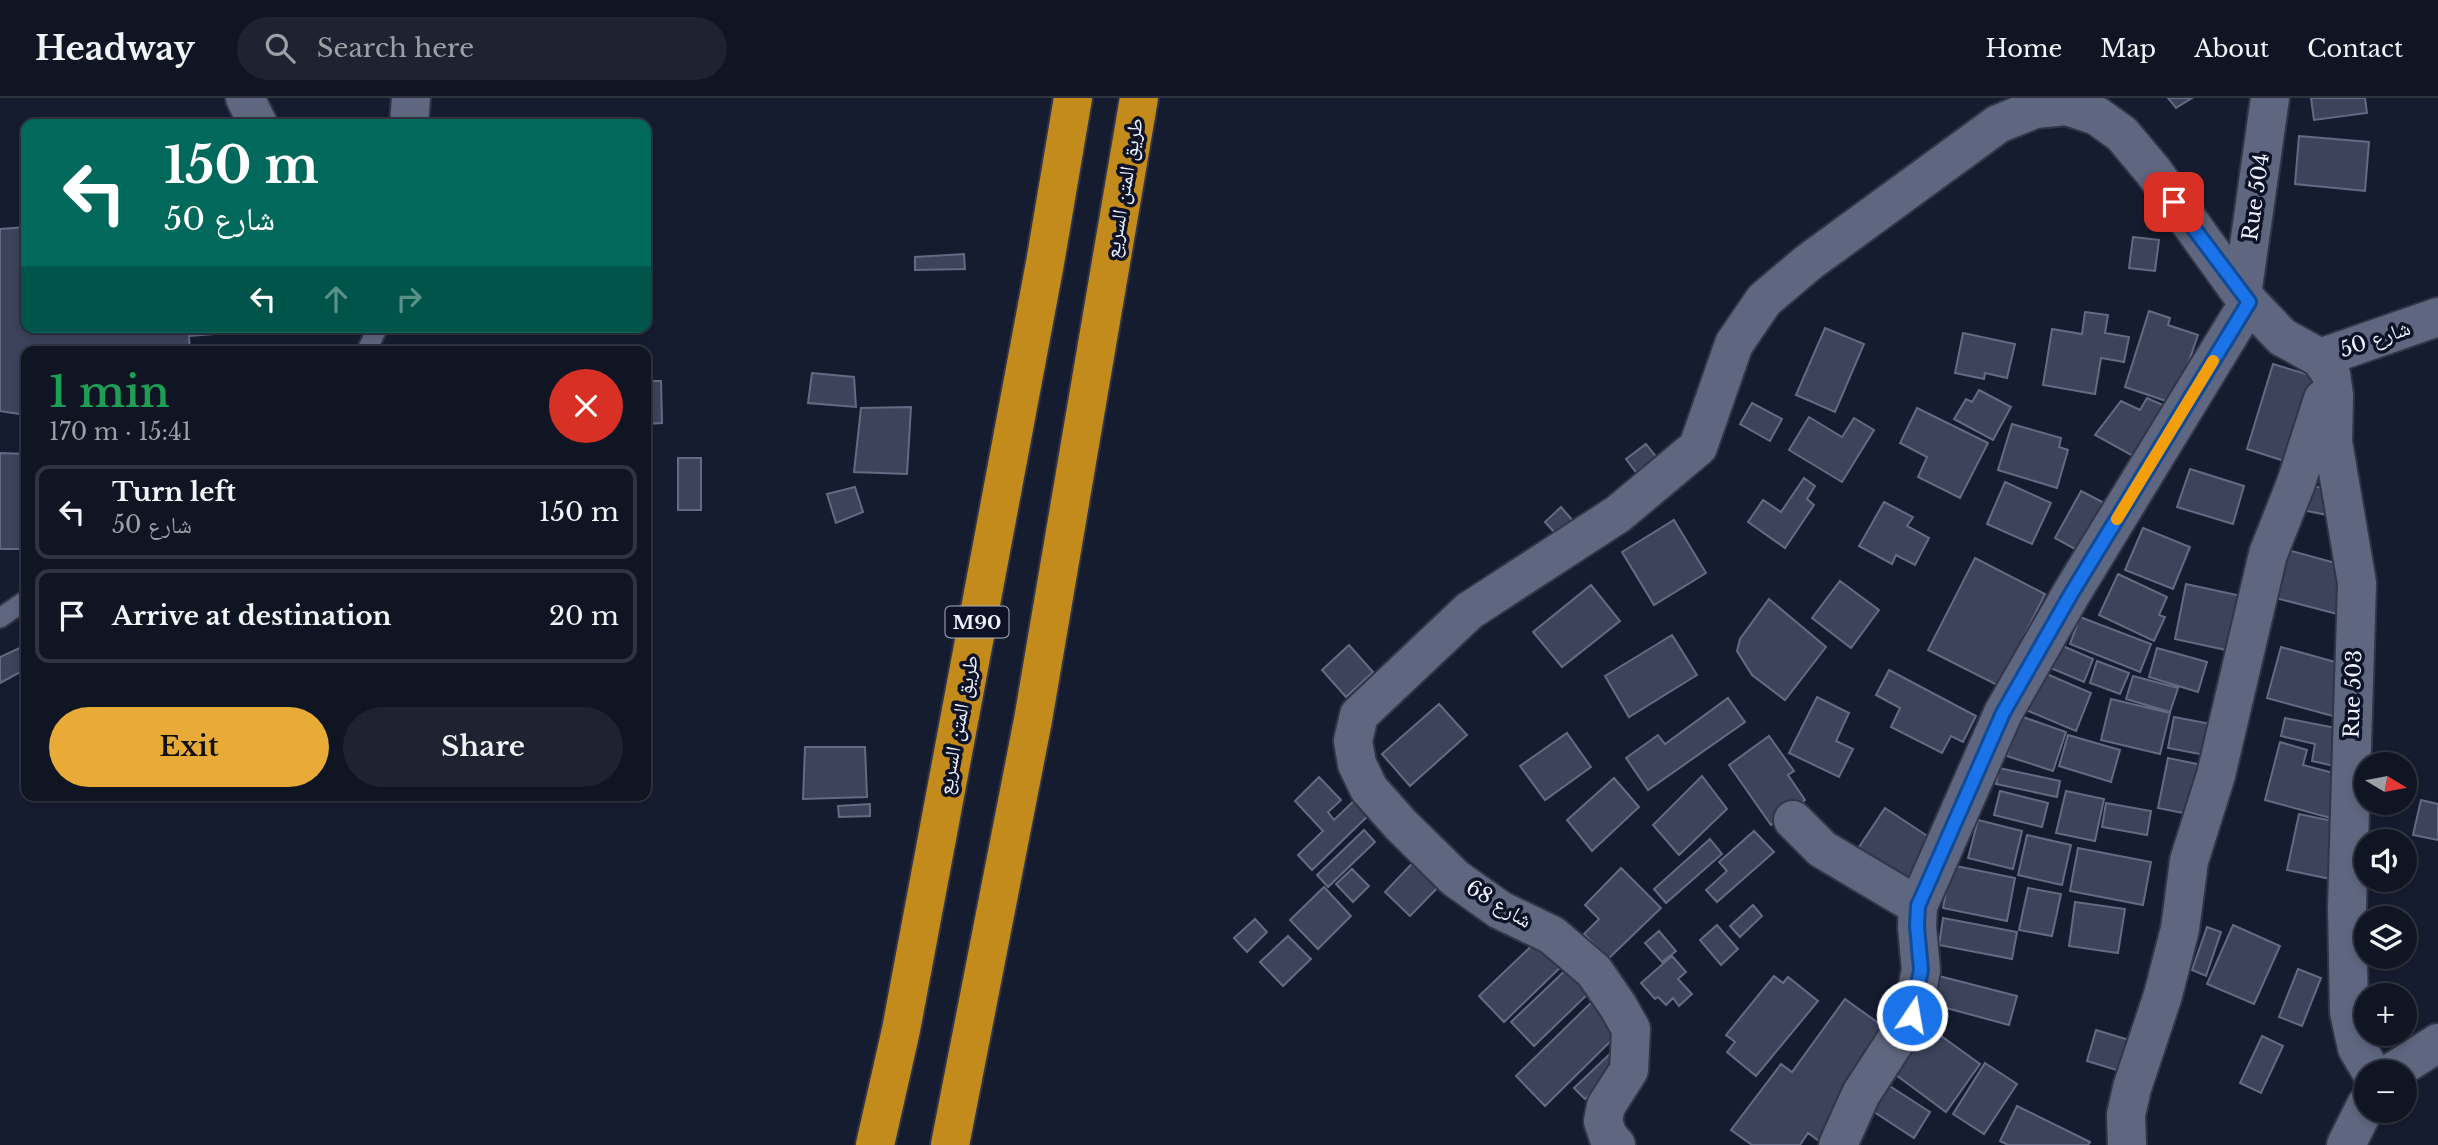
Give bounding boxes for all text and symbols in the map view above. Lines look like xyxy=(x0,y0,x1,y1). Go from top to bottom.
search box xyxy=(237,17,727,80)
text: Headway xyxy=(35,28,195,69)
icon: search xyxy=(261,29,299,67)
text: Search here xyxy=(317,32,474,64)
text: Home xyxy=(1986,34,2062,63)
text: Map xyxy=(2100,34,2156,63)
text: About xyxy=(2194,34,2269,63)
text: Contact xyxy=(2307,34,2403,63)
street label: طريق المتن السريع xyxy=(1099,116,1149,260)
text: 150 m xyxy=(164,135,319,196)
icon: left xyxy=(49,147,140,238)
street label: Rue 504 xyxy=(2237,152,2275,242)
pin xyxy=(2144,172,2204,232)
icon: arrive xyxy=(2155,183,2193,221)
text: شارع 50 xyxy=(164,199,275,239)
icon: left xyxy=(244,280,282,318)
icon: ahead xyxy=(317,280,355,318)
icon: right xyxy=(390,280,428,318)
street label: شارع 50 xyxy=(2336,315,2414,363)
text: 1 min xyxy=(49,366,170,418)
button: close xyxy=(549,369,623,443)
text: 170 m · 15:41 xyxy=(49,418,192,446)
text: Turn left xyxy=(112,476,236,508)
icon: left xyxy=(53,493,91,531)
text: 150 m xyxy=(539,496,619,528)
text: شارع 50 xyxy=(112,511,192,539)
icon: arrive xyxy=(53,597,91,635)
text: Arrive at destination xyxy=(112,600,392,632)
text: 20 m xyxy=(549,600,619,632)
road number: M90 xyxy=(946,607,1009,638)
street label: Rue 503 xyxy=(2338,649,2368,739)
street label: طريق المتن السريع xyxy=(932,653,984,797)
button: Exit xyxy=(49,707,329,787)
button: Share xyxy=(343,707,623,787)
north arrow xyxy=(2354,752,2417,816)
map controls xyxy=(2354,752,2417,1123)
button: sound xyxy=(2354,829,2417,892)
street label: شارع 68 xyxy=(1461,874,1537,934)
button: layers xyxy=(2354,906,2417,969)
position arrow xyxy=(1875,978,1949,1052)
button: + xyxy=(2354,983,2417,1046)
button: − xyxy=(2354,1060,2417,1123)

